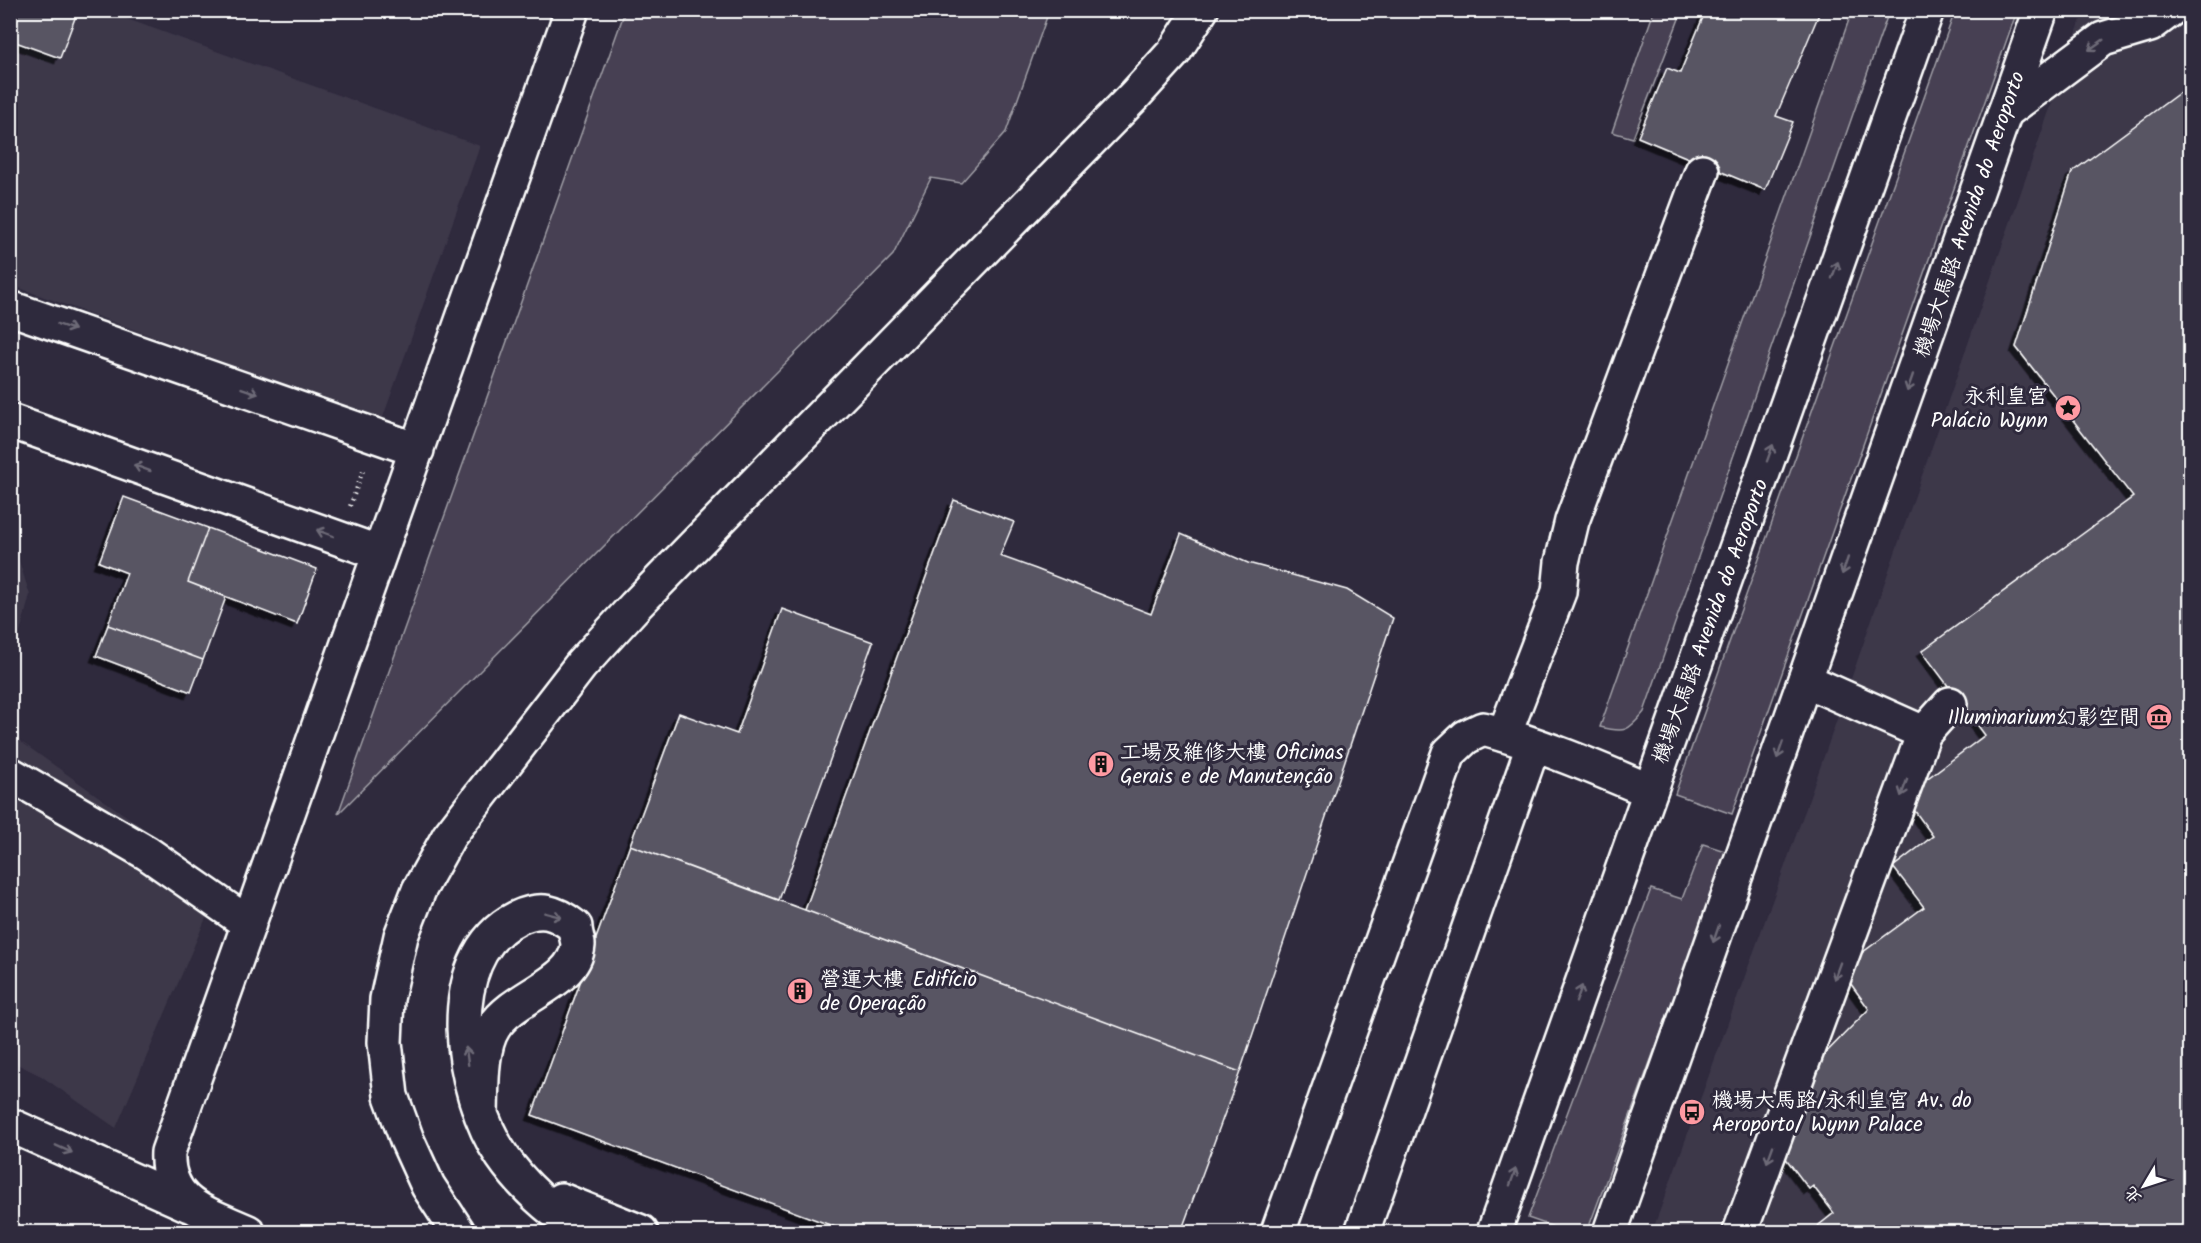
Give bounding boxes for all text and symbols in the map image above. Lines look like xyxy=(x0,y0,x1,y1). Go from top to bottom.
one-way arrow xyxy=(2088,39,2105,51)
street label: 機場大馬路 Avenida do Aeroporto xyxy=(1906,67,2035,362)
one-way arrow xyxy=(1831,261,1842,280)
one-way arrow xyxy=(56,322,75,333)
one-way arrow xyxy=(1903,373,1914,391)
place label: 永利皇宮 Palácio Wynn xyxy=(1931,381,2048,438)
one-way arrow xyxy=(240,387,259,398)
place icon: 永利皇宮 Palácio Wynn xyxy=(2053,393,2083,423)
one-way arrow xyxy=(1765,445,1776,463)
one-way arrow xyxy=(133,461,151,472)
street label: 機場大馬路 Avenida do Aeroporto xyxy=(1644,475,1778,768)
one-way arrow xyxy=(316,527,335,538)
one-way arrow xyxy=(1839,557,1850,575)
place label: Illuminarium幻影空間 xyxy=(1948,702,2140,735)
museum icon: Illuminarium幻影空間 xyxy=(2144,702,2174,732)
place label: 工場及維修大樓 Oficinas Gerais e de Manutenção xyxy=(1120,737,1344,794)
one-way arrow xyxy=(1774,740,1785,759)
building icon: 工場及維修大樓 Oficinas Gerais e de Manutenção xyxy=(1086,749,1116,779)
one-way arrow xyxy=(1898,778,1909,797)
one-way arrow xyxy=(543,909,562,921)
one-way arrow xyxy=(1709,924,1720,943)
one-way arrow xyxy=(1831,961,1842,980)
place label: 營運大樓 Edifício de Operação xyxy=(820,964,977,1021)
building icon: 營運大樓 Edifício de Operação xyxy=(785,976,815,1006)
one-way arrow xyxy=(1574,985,1585,1003)
one-way arrow xyxy=(461,1047,472,1067)
place label: 機場大馬路/永利皇宮 Av. do Aeroporto/ Wynn Palace xyxy=(1712,1085,1972,1142)
bus stop icon: 機場大馬路/永利皇宮 Av. do Aeroporto/ Wynn Palace xyxy=(1677,1097,1707,1127)
one-way arrow xyxy=(54,1143,72,1155)
one-way arrow xyxy=(1763,1144,1774,1163)
north arrow xyxy=(2114,1156,2174,1216)
one-way arrow xyxy=(1509,1168,1520,1187)
text: 北 xyxy=(2119,1180,2148,1209)

